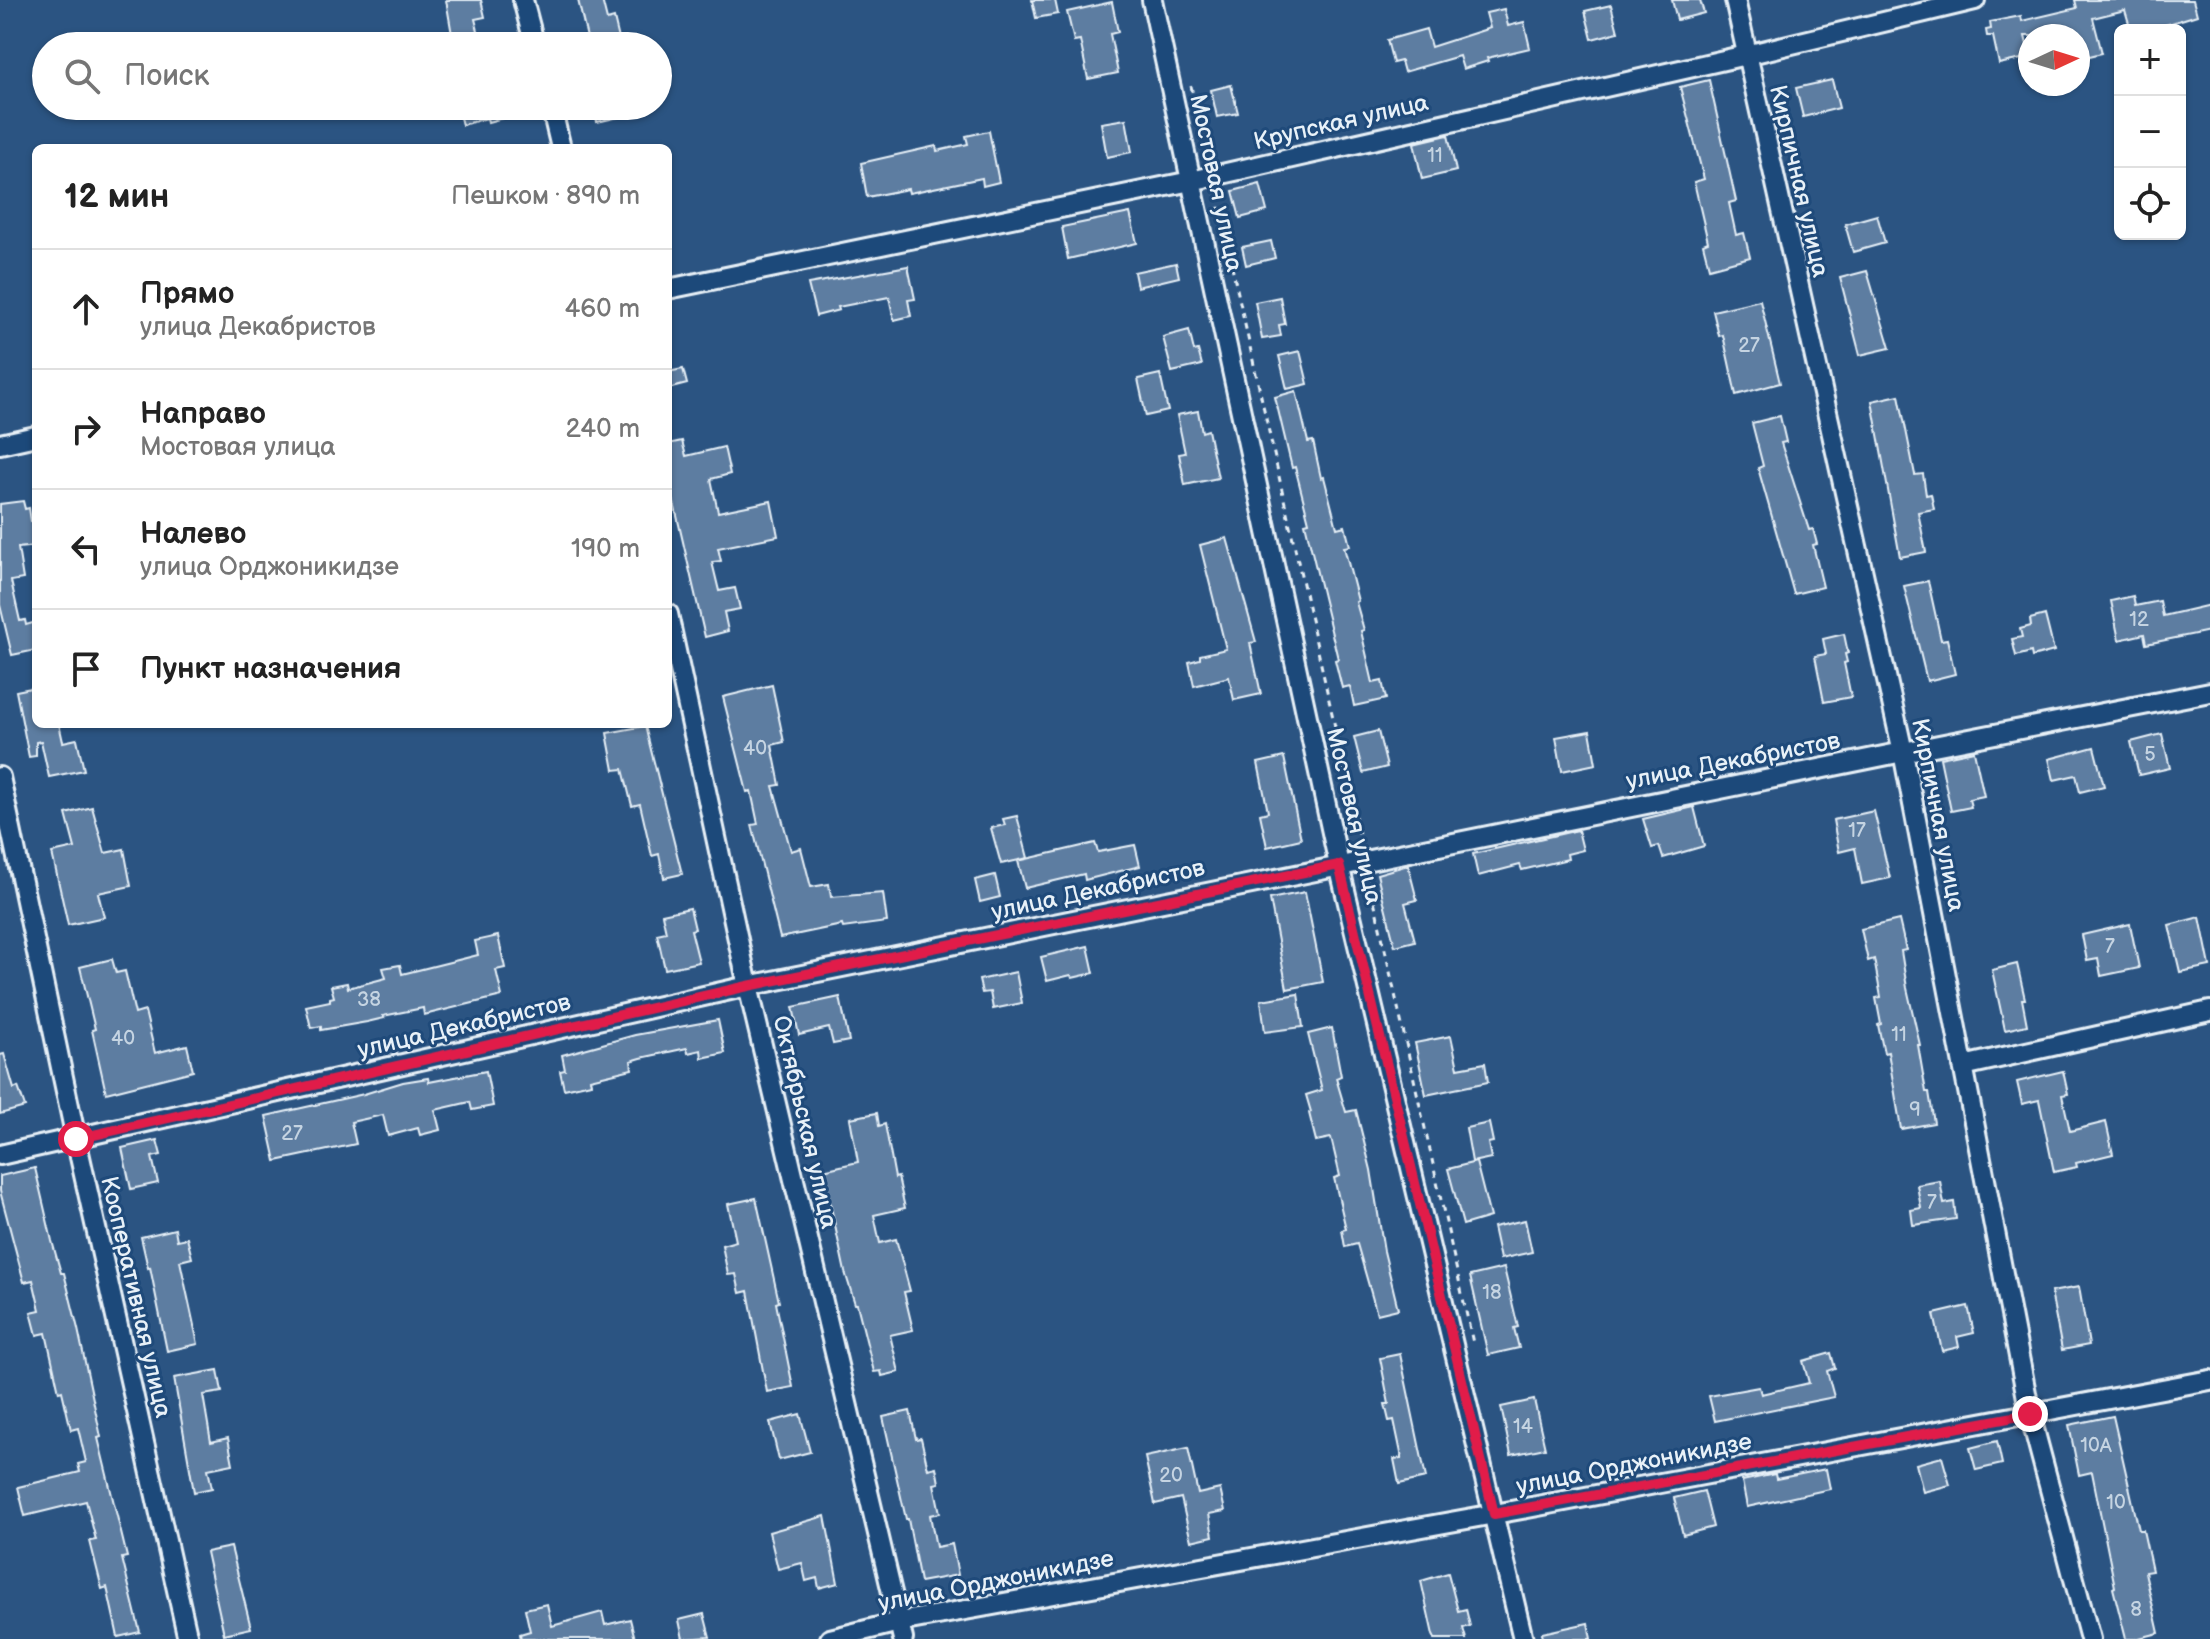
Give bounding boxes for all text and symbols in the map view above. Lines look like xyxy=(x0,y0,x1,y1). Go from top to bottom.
north arrow xyxy=(2018,24,2090,96)
map controls xyxy=(2114,24,2186,240)
button: + xyxy=(2114,24,2186,96)
search box xyxy=(32,32,672,120)
icon: search xyxy=(60,54,104,98)
text: Поиск xyxy=(124,58,210,94)
street label: Кирпичная улица xyxy=(1763,82,1835,280)
street label: Крупская улица xyxy=(1251,88,1431,156)
street label: Мостовая улица xyxy=(1183,92,1249,274)
button: − xyxy=(2114,96,2186,168)
house number: 11 xyxy=(1427,144,1443,168)
button: locate xyxy=(2114,168,2186,240)
text: 12 мин xyxy=(64,176,169,217)
text: Пешком · 890 m xyxy=(451,181,640,212)
text: Прямо xyxy=(140,276,234,312)
icon: ahead xyxy=(64,287,108,331)
text: 460 m xyxy=(564,294,640,325)
text: улица Декабристов xyxy=(140,312,376,343)
house number: 27 xyxy=(1738,334,1760,358)
text: Направо xyxy=(140,396,266,432)
icon: right xyxy=(64,407,108,451)
text: 240 m xyxy=(565,414,640,445)
text: Мостовая улица xyxy=(140,432,336,463)
text: Налево xyxy=(140,516,246,552)
icon: left xyxy=(64,527,108,571)
text: 190 m xyxy=(571,534,640,565)
text: улица Орджоникидзе xyxy=(140,552,399,583)
house number: 12 xyxy=(2129,608,2149,632)
icon: arrive xyxy=(64,647,108,691)
text: Пункт назначения xyxy=(140,651,401,687)
street label: Кирпичная улица xyxy=(1905,716,1971,914)
street label: Мостовая улица xyxy=(1320,725,1388,907)
street label: улица Декабристов xyxy=(1624,726,1843,796)
house number: 40 xyxy=(743,737,767,761)
house number: 5 xyxy=(2144,743,2156,767)
house number: 17 xyxy=(1848,819,1866,843)
street label: улица Декабристов xyxy=(989,853,1208,927)
house number: 7 xyxy=(2105,935,2115,959)
street label: улица Декабристов xyxy=(355,987,574,1065)
house number: 38 xyxy=(357,988,381,1012)
street label: Октябрьская улица xyxy=(766,1013,844,1231)
house number: 11 xyxy=(1891,1023,1907,1047)
house number: 40 xyxy=(111,1027,135,1051)
house number: 9 xyxy=(1909,1098,1921,1122)
route start xyxy=(58,1121,94,1157)
house number: 27 xyxy=(281,1122,303,1146)
street label: Кооперативная улица xyxy=(94,1174,178,1420)
house number: 7 xyxy=(1927,1191,1937,1215)
house number: 18 xyxy=(1482,1281,1502,1305)
route end xyxy=(2012,1396,2048,1432)
house number: 14 xyxy=(1513,1415,1533,1439)
street label: улица Орджоникидзе xyxy=(1514,1427,1754,1501)
house number: 10А xyxy=(2080,1434,2113,1458)
house number: 20 xyxy=(1159,1464,1183,1488)
house number: 10 xyxy=(2106,1491,2126,1515)
street label: улица Орджоникидзе xyxy=(876,1544,1116,1618)
house number: 8 xyxy=(2130,1598,2142,1622)

